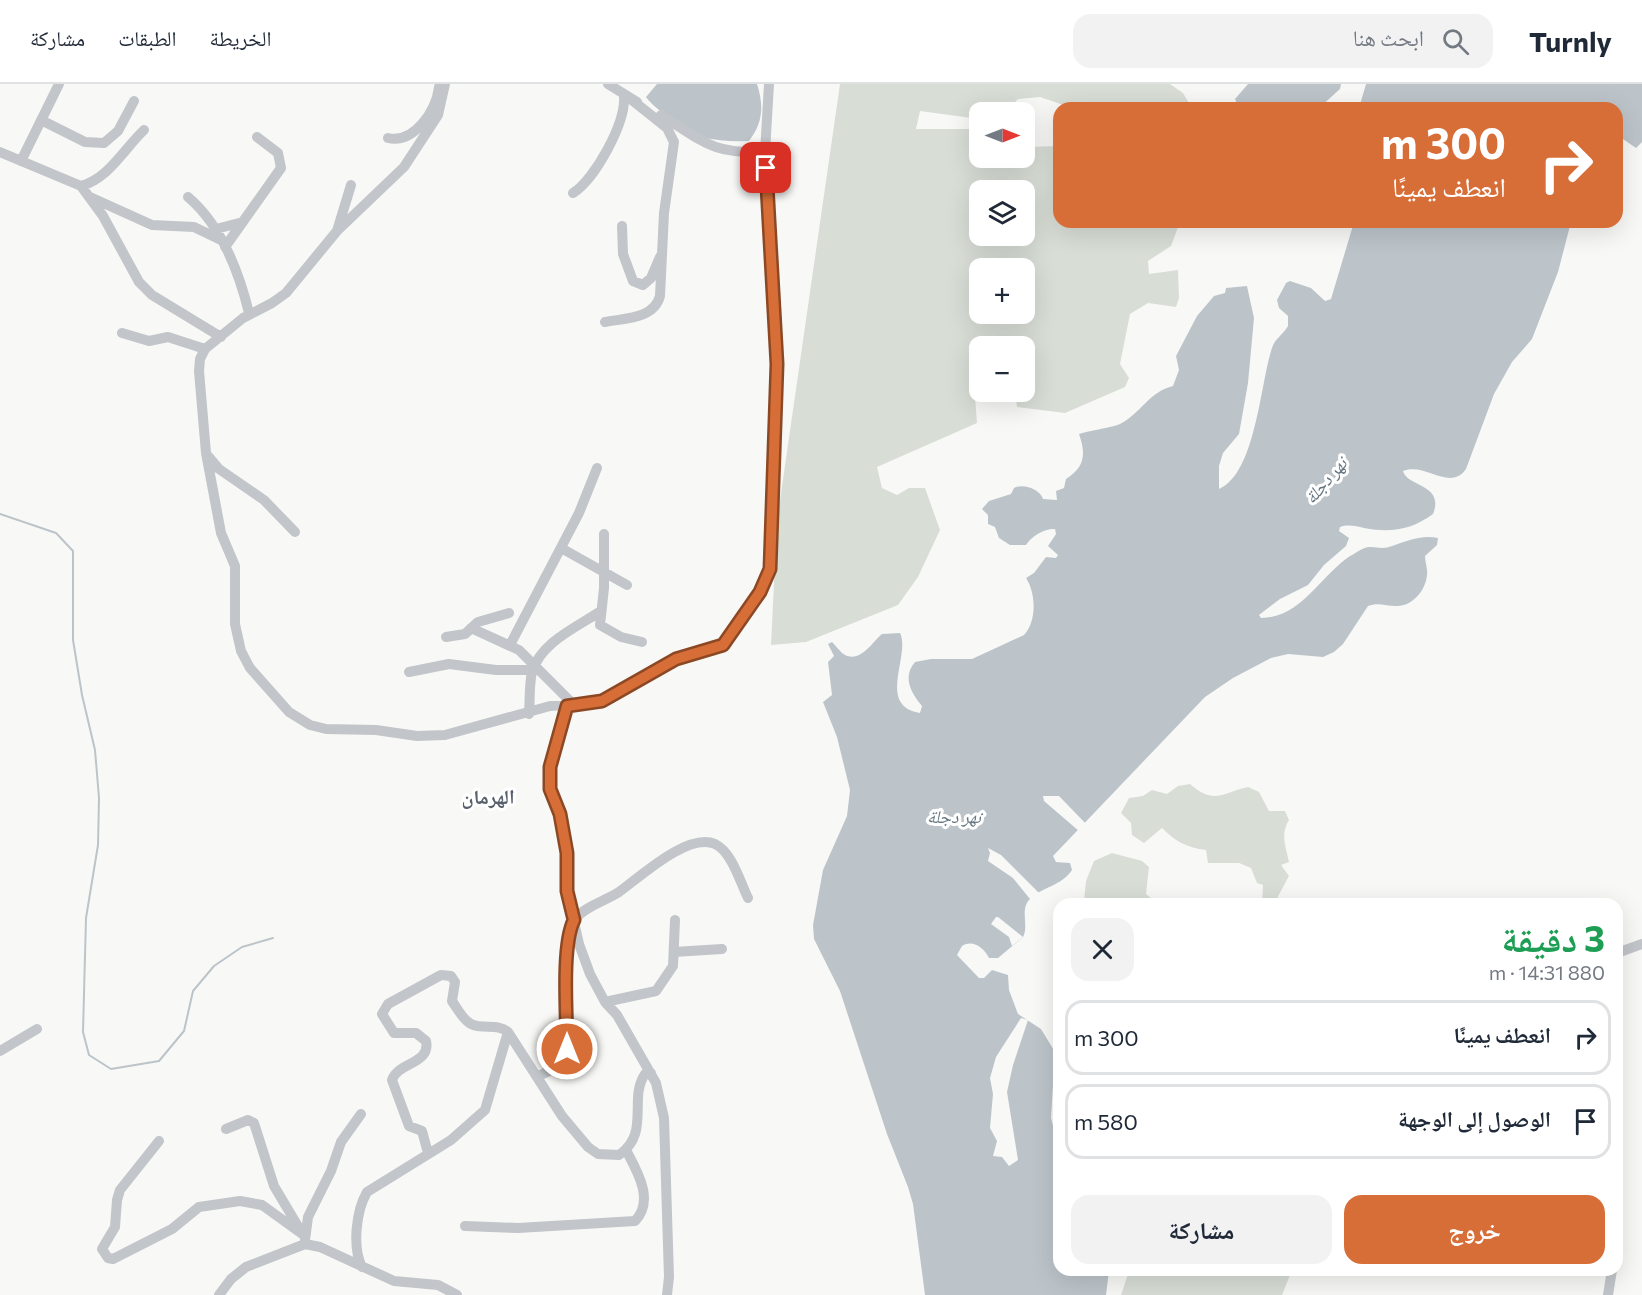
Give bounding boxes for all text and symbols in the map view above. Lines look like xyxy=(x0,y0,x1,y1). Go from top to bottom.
search box xyxy=(1073,14,1493,68)
text: ابحث هنا xyxy=(1353,24,1424,51)
text: Turnly xyxy=(1529,24,1612,58)
text: مشاركة xyxy=(30,25,85,50)
text: الطبقات xyxy=(118,25,177,50)
text: الخريطة xyxy=(210,25,271,50)
icon: search xyxy=(1439,25,1472,58)
north arrow xyxy=(969,102,1035,168)
map controls xyxy=(969,102,1035,402)
text: 300 m xyxy=(1381,116,1506,168)
icon: right xyxy=(1527,126,1605,204)
pin xyxy=(740,142,791,193)
icon: arrive xyxy=(749,151,782,184)
text: انعطف يمينًا xyxy=(1392,170,1506,203)
button: layers xyxy=(969,180,1035,246)
button: + xyxy=(969,258,1035,324)
button: − xyxy=(969,336,1035,402)
water label: نهر دجلة xyxy=(1299,450,1353,508)
district label: الهرمان xyxy=(461,784,515,809)
water label: نهر دجلة xyxy=(927,805,984,827)
text: 3 دقيقة xyxy=(1502,915,1605,959)
button: close xyxy=(1071,918,1134,981)
text: 880 m · 14:31 xyxy=(1489,960,1605,984)
position arrow xyxy=(535,1017,599,1081)
text: انعطف يمينًا xyxy=(1453,1021,1551,1048)
icon: right xyxy=(1569,1021,1602,1054)
text: 300 m xyxy=(1074,1024,1139,1051)
text: الوصول إلى الوجهة xyxy=(1398,1105,1551,1132)
icon: arrive xyxy=(1569,1105,1602,1138)
text: 580 m xyxy=(1074,1108,1138,1135)
button: مشاركة xyxy=(1071,1195,1332,1264)
button: خروج xyxy=(1344,1195,1605,1264)

